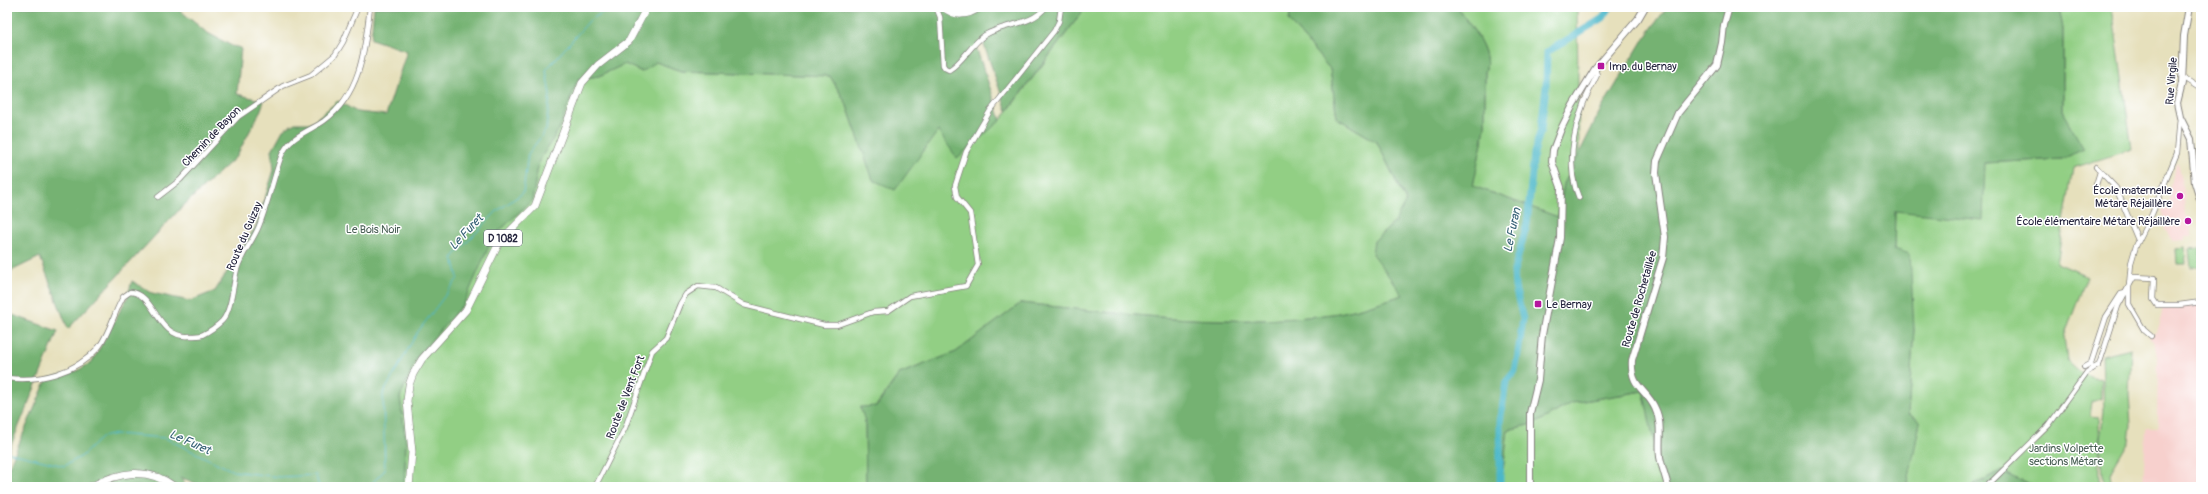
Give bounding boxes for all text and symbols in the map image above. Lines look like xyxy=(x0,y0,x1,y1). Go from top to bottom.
street label: Rue Virgile xyxy=(2163,56,2180,105)
place label: Imp. du Bernay xyxy=(1609,60,1677,73)
marker: Imp. du Bernay xyxy=(1596,61,1606,71)
street label: Chemin de Bayon xyxy=(179,103,243,169)
place label: École maternelle Métare Réjaillère xyxy=(2093,184,2173,210)
marker: École maternelle Métare Réjaillère xyxy=(2175,191,2185,201)
street label: Route du Guizay xyxy=(224,199,265,273)
water label: Le Furan xyxy=(1500,205,1525,254)
water label: Le Furet xyxy=(446,211,487,253)
place label: École élémentaire Métare Réjaillère xyxy=(2017,215,2181,228)
marker: École élémentaire Métare Réjaillère xyxy=(2183,216,2193,226)
park label: Le Bois Noir xyxy=(346,223,400,236)
road number: D 1082 xyxy=(484,230,522,246)
street label: Route de Rochetaillée xyxy=(1619,249,1660,349)
place label: Le Bernay xyxy=(1546,298,1592,311)
marker: Le Bernay xyxy=(1533,299,1543,309)
street label: Route de Vent Fort xyxy=(604,353,648,441)
water label: Le Furet xyxy=(167,427,214,459)
park label: Jardins Volpette sections Métare xyxy=(2029,442,2104,468)

